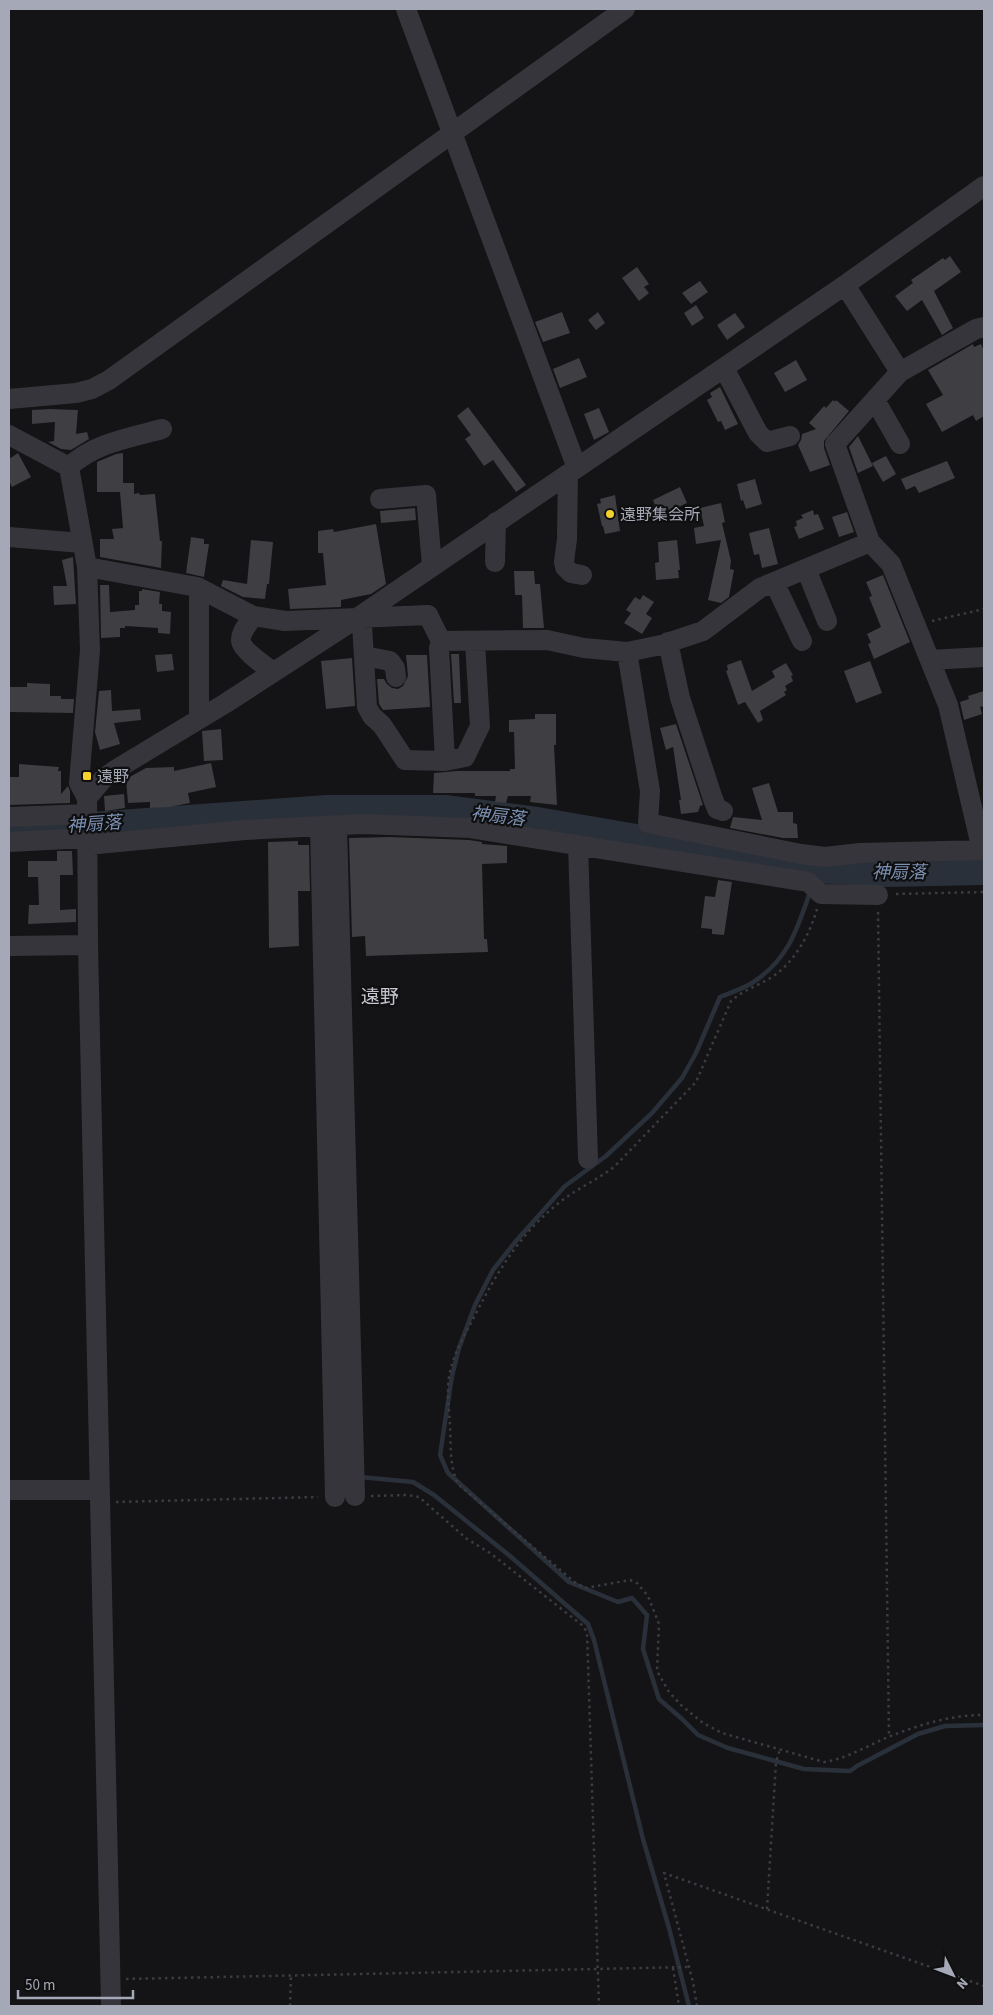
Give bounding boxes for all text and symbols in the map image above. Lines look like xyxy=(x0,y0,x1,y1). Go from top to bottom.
place label: 遠野集会所 xyxy=(620,504,700,526)
marker: 遠野集会所 xyxy=(604,508,616,520)
place label: 遠野 xyxy=(97,766,129,788)
marker: 遠野 xyxy=(81,770,93,782)
water label: 神扇落 xyxy=(470,801,529,833)
water label: 神扇落 xyxy=(66,810,125,839)
water label: 神扇落 xyxy=(872,860,929,885)
district label: 遠野 xyxy=(361,984,399,1011)
north arrow xyxy=(928,1950,978,2000)
scale bar xyxy=(18,1968,132,2000)
text: N xyxy=(951,1973,972,1993)
text: 50 m xyxy=(25,1975,55,1996)

